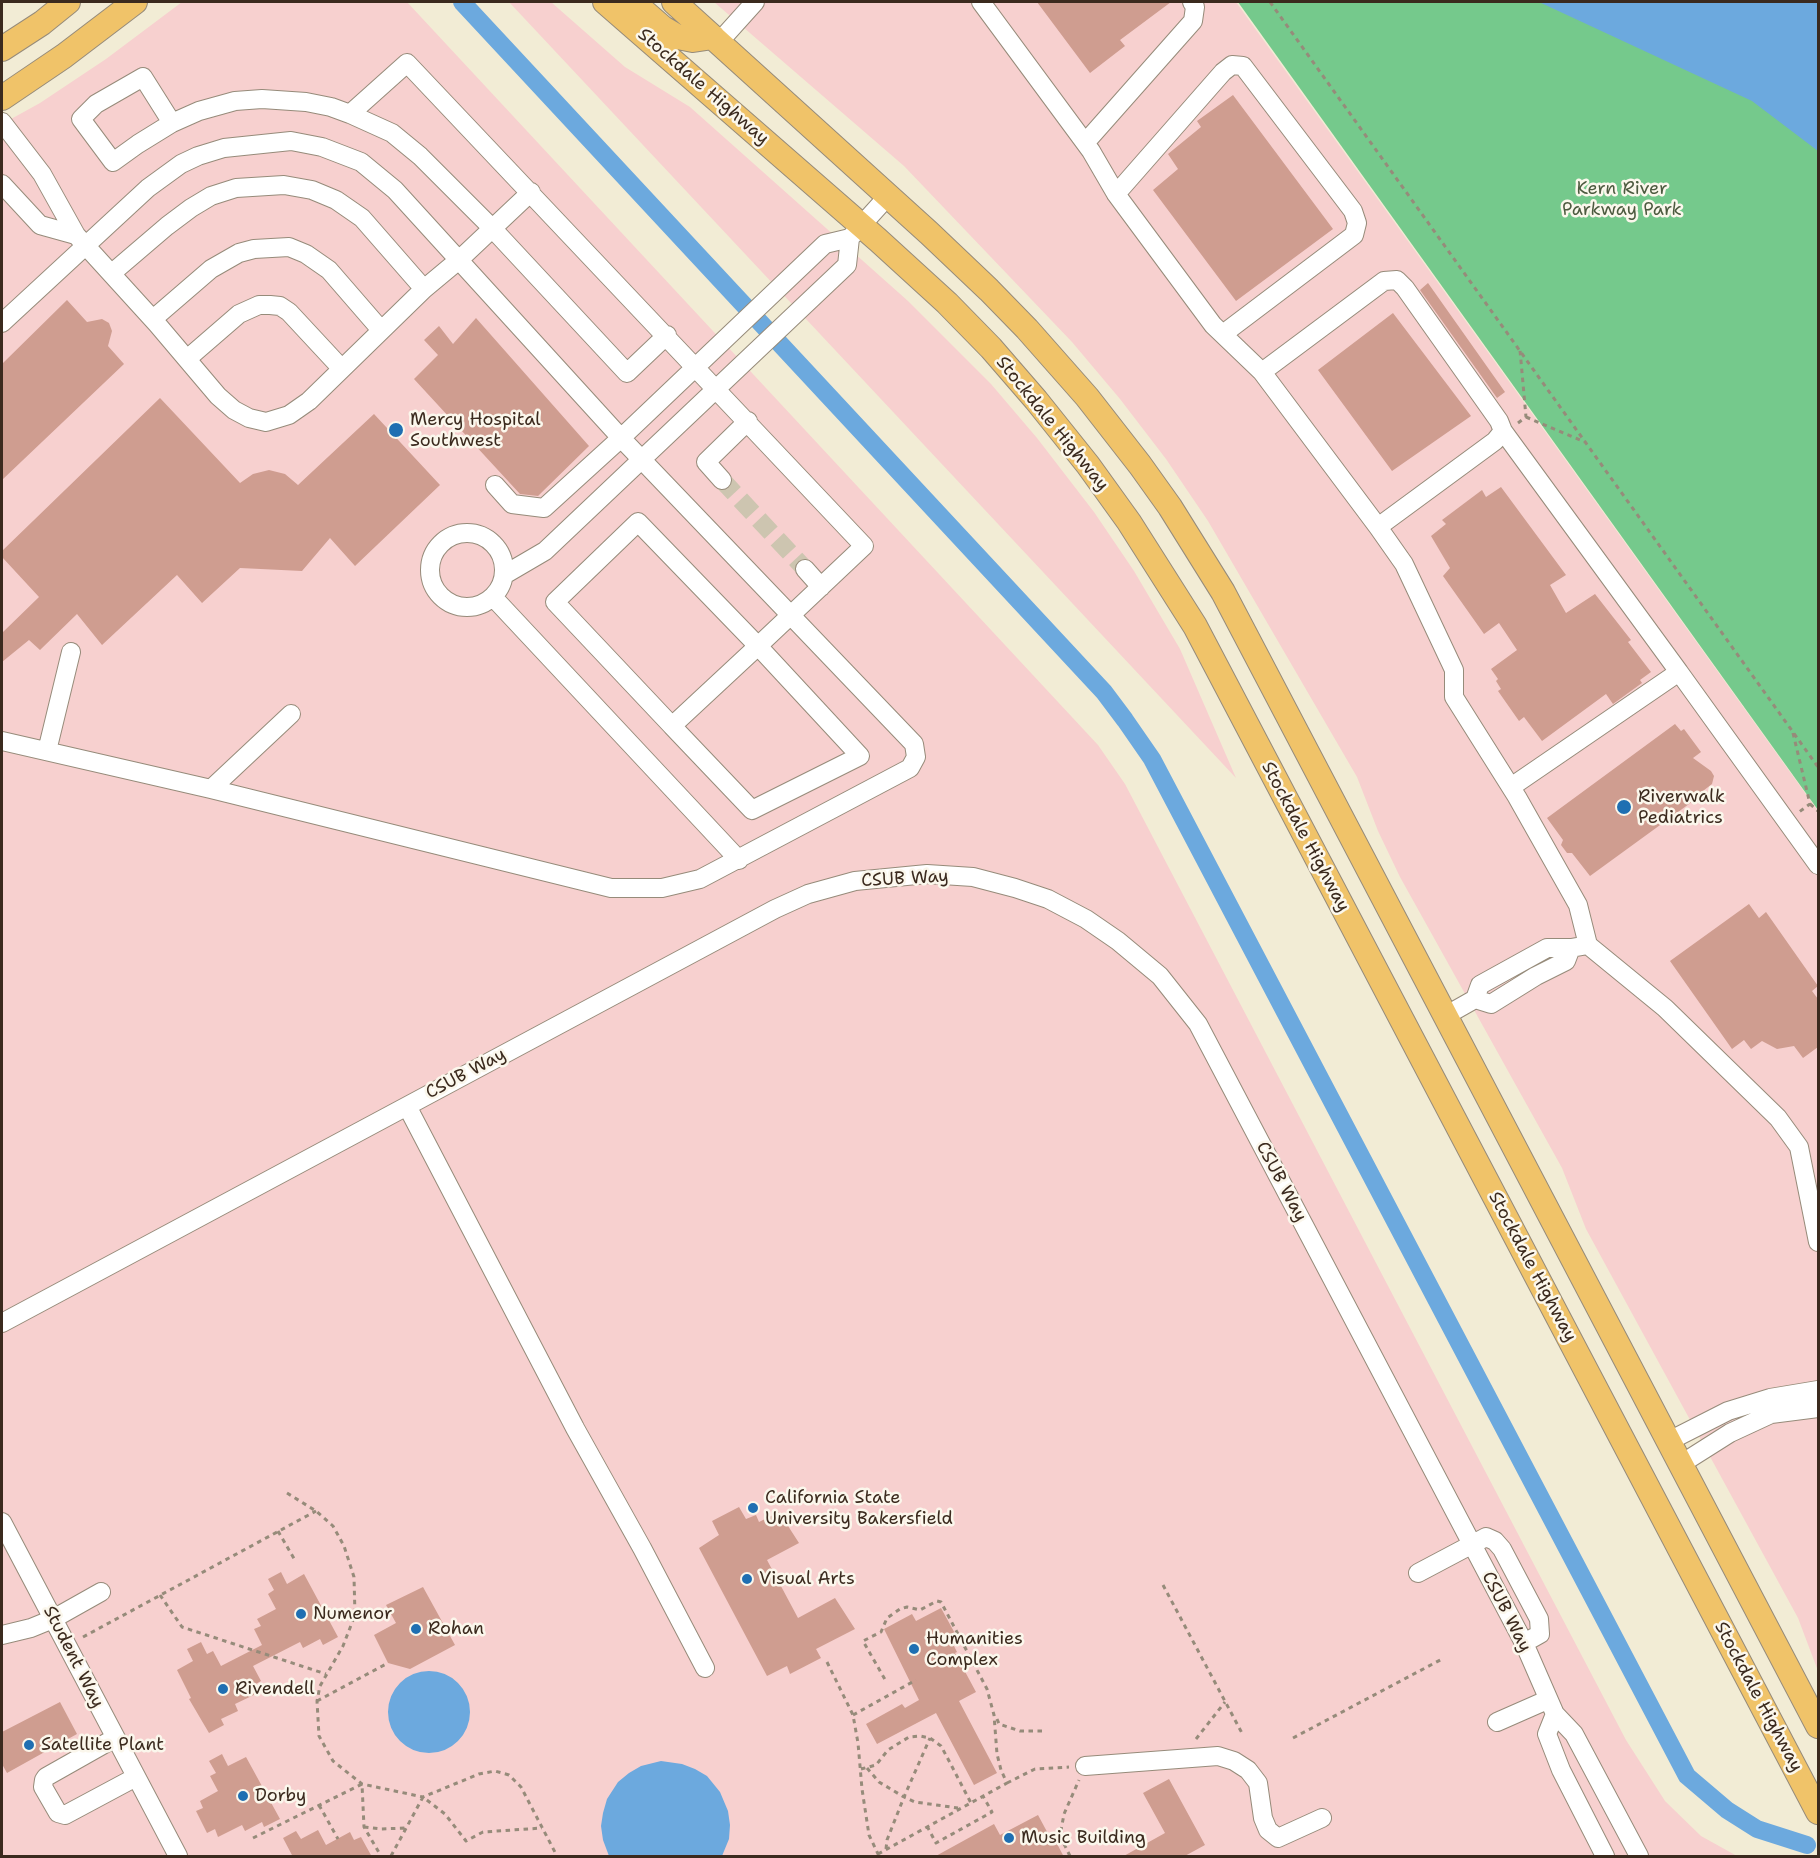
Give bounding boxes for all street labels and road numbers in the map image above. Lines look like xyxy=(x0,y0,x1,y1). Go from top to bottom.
street label: Stockdale Highway xyxy=(633,24,773,150)
street label: Stockdale Highway xyxy=(991,352,1113,496)
street label: Stockdale Highway xyxy=(1256,758,1354,916)
street label: CSUB Way xyxy=(861,866,949,892)
street label: CSUB Way xyxy=(422,1044,510,1104)
street label: CSUB Way xyxy=(1251,1138,1311,1226)
street label: Stockdale Highway xyxy=(1483,1188,1581,1346)
street label: CSUB Way xyxy=(1477,1568,1535,1656)
street label: Student Way xyxy=(38,1602,108,1712)
street label: Stockdale Highway xyxy=(1709,1618,1807,1776)

